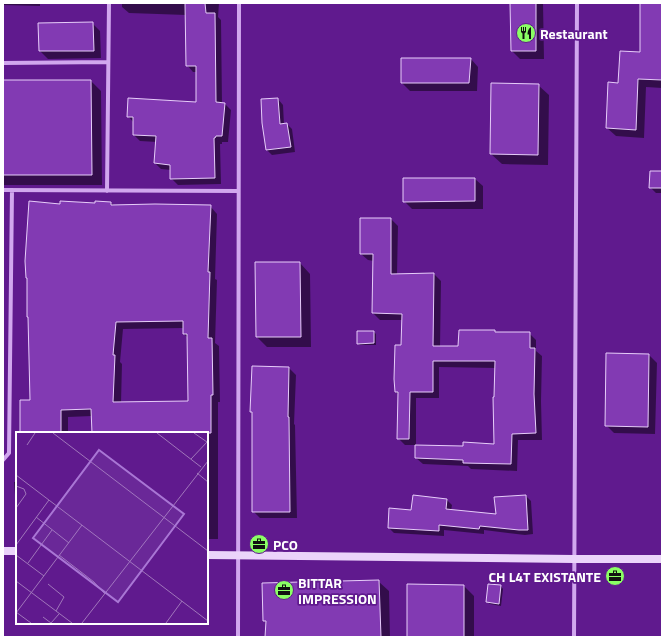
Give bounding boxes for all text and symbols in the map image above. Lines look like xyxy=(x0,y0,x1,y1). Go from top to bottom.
restaurant icon: Restaurant xyxy=(515,22,537,44)
place label: Restaurant xyxy=(540,23,608,44)
inset map xyxy=(16,432,208,624)
office icon: PCO xyxy=(248,533,270,555)
place label: PCO xyxy=(273,534,298,555)
office icon: CH L4T EXISTANTE xyxy=(604,565,626,587)
place label: CH L4T EXISTANTE xyxy=(489,566,601,587)
place label: BITTAR IMPRESSION xyxy=(298,572,377,609)
office icon: BITTAR IMPRESSION xyxy=(273,579,295,601)

